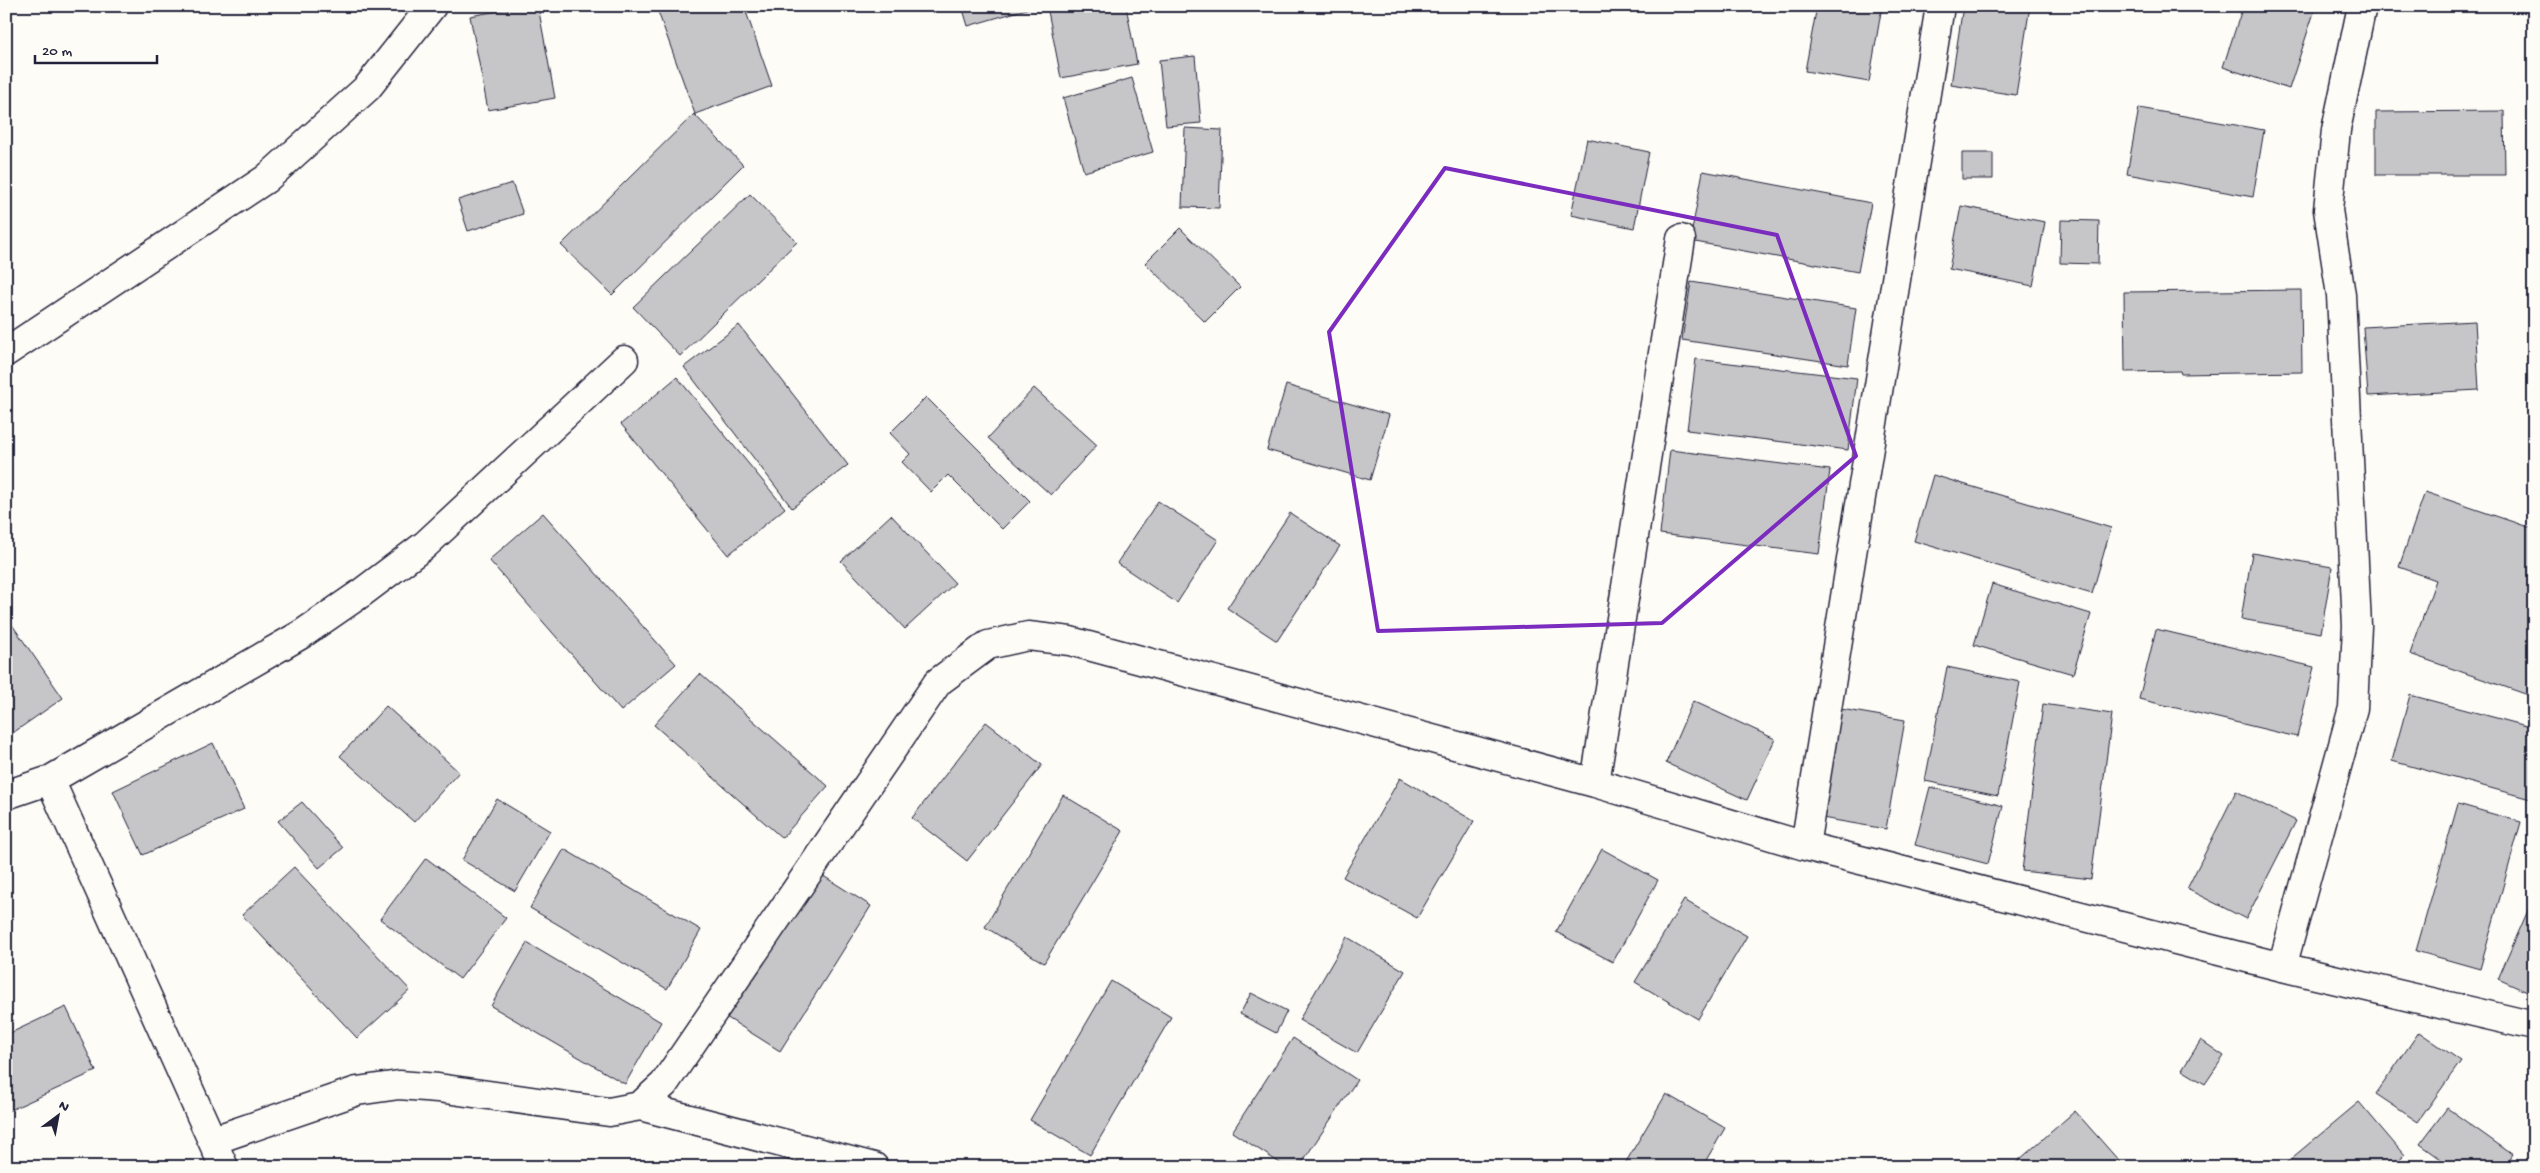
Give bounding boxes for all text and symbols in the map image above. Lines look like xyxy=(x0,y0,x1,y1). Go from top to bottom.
scale bar xyxy=(35,32,158,64)
text: 20 m xyxy=(42,43,72,61)
north arrow xyxy=(32,1090,82,1140)
text: N xyxy=(55,1097,72,1117)

